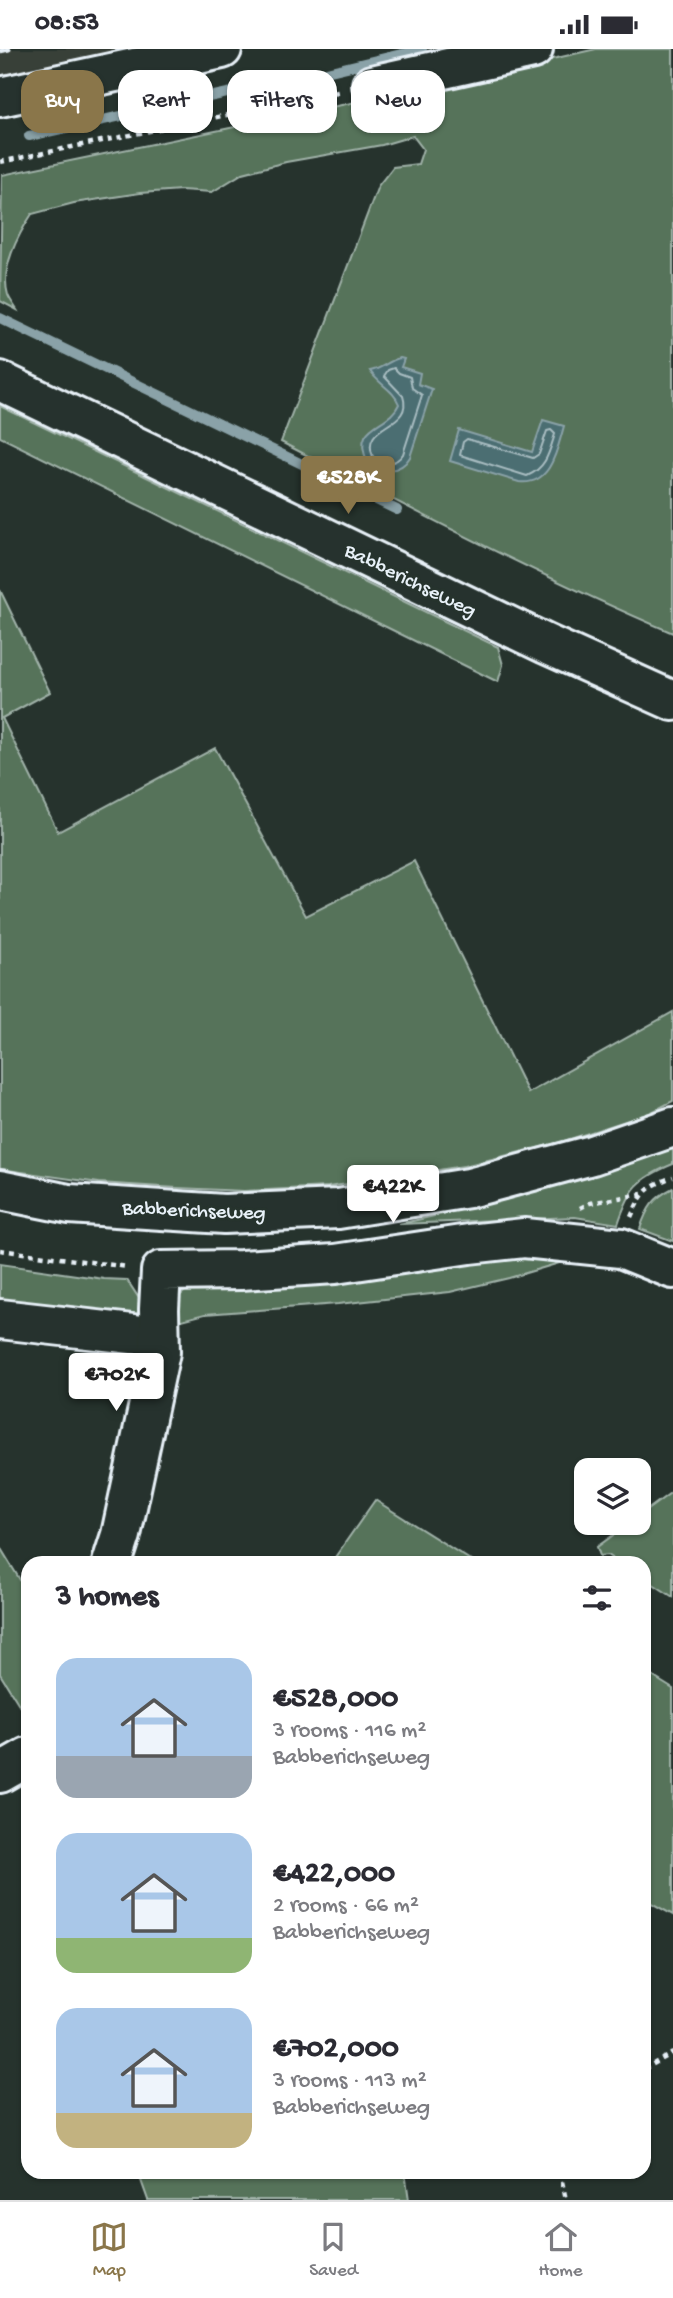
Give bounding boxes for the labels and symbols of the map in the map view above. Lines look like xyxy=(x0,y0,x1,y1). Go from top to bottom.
pin: €528K xyxy=(299,456,397,516)
street label: Babberichseweg xyxy=(339,539,479,625)
pin: €422K xyxy=(344,1165,442,1225)
street label: Babberichseweg xyxy=(121,1197,266,1227)
pin: €702K xyxy=(67,1353,165,1413)

